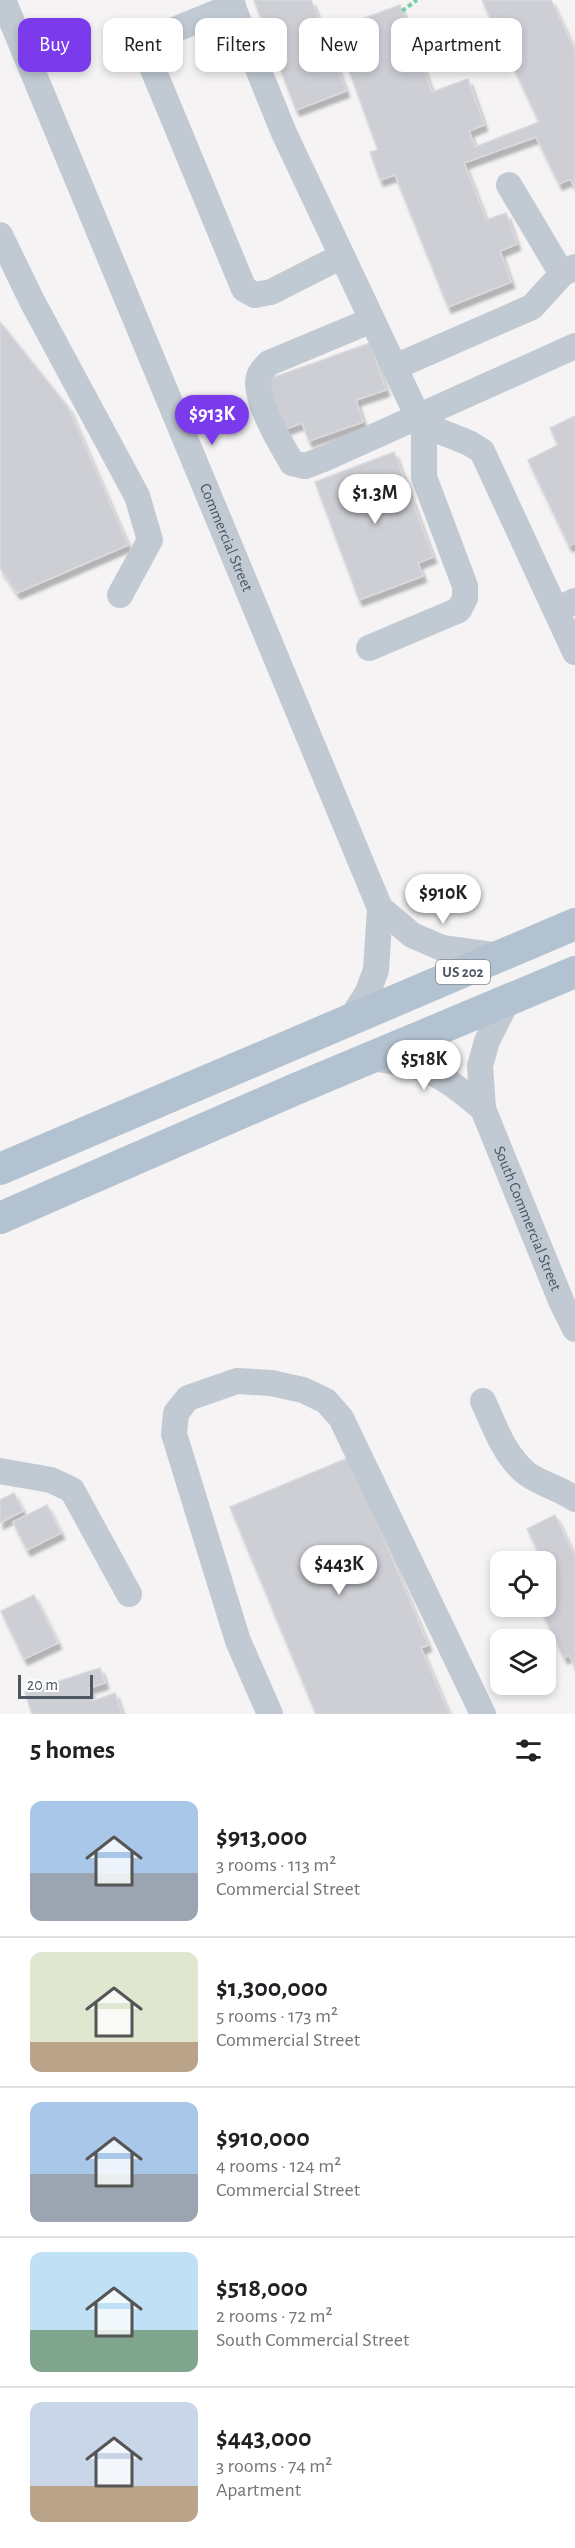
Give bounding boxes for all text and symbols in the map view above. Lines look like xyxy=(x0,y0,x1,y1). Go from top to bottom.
chip: Buy xyxy=(18,18,91,72)
chip: Rent xyxy=(103,18,183,72)
chip: Filters xyxy=(195,18,287,72)
chip: New xyxy=(299,18,379,72)
chip: Apartment xyxy=(391,18,522,72)
pin: $913K xyxy=(170,395,254,446)
text: $913K xyxy=(189,404,235,424)
pin: $1.3M xyxy=(333,474,417,525)
street label: Commercial Street xyxy=(197,481,256,594)
text: $1.3M xyxy=(352,483,398,503)
pin: $910K xyxy=(401,874,485,925)
text: $910K xyxy=(419,883,467,903)
road number: US 202 xyxy=(436,960,490,984)
pin: $518K xyxy=(382,1040,466,1091)
text: $518K xyxy=(401,1049,447,1069)
street label: South Commercial Street xyxy=(491,1144,564,1293)
pin: $443K xyxy=(297,1545,381,1596)
map controls xyxy=(490,1551,556,1695)
button: locate xyxy=(490,1551,556,1617)
text: $443K xyxy=(314,1554,364,1574)
button: layers xyxy=(490,1629,556,1695)
scale bar xyxy=(18,1672,93,1700)
text: 20 m xyxy=(27,1677,58,1693)
icon: filters xyxy=(512,1734,545,1767)
text: 5 homes xyxy=(30,1737,115,1763)
text: $913,000 xyxy=(216,1824,307,1850)
icon: home xyxy=(78,1825,150,1897)
text: 3 rooms · 113 m² xyxy=(216,1855,336,1875)
text: Commercial Street xyxy=(216,1879,360,1899)
text: $1,300,000 xyxy=(216,1975,328,2001)
icon: home xyxy=(78,1976,150,2048)
text: 5 rooms · 173 m² xyxy=(216,2006,338,2026)
text: Commercial Street xyxy=(216,2030,360,2050)
text: $910,000 xyxy=(216,2125,310,2151)
icon: home xyxy=(78,2126,150,2198)
text: 4 rooms · 124 m² xyxy=(216,2156,341,2176)
text: Commercial Street xyxy=(216,2180,360,2200)
text: $518,000 xyxy=(216,2275,308,2301)
icon: home xyxy=(78,2276,150,2348)
text: 2 rooms · 72 m² xyxy=(216,2306,333,2326)
text: South Commercial Street xyxy=(216,2330,409,2350)
text: $443,000 xyxy=(216,2425,312,2451)
icon: home xyxy=(78,2426,150,2498)
text: 3 rooms · 74 m² xyxy=(216,2456,332,2476)
text: Apartment xyxy=(216,2480,301,2500)

